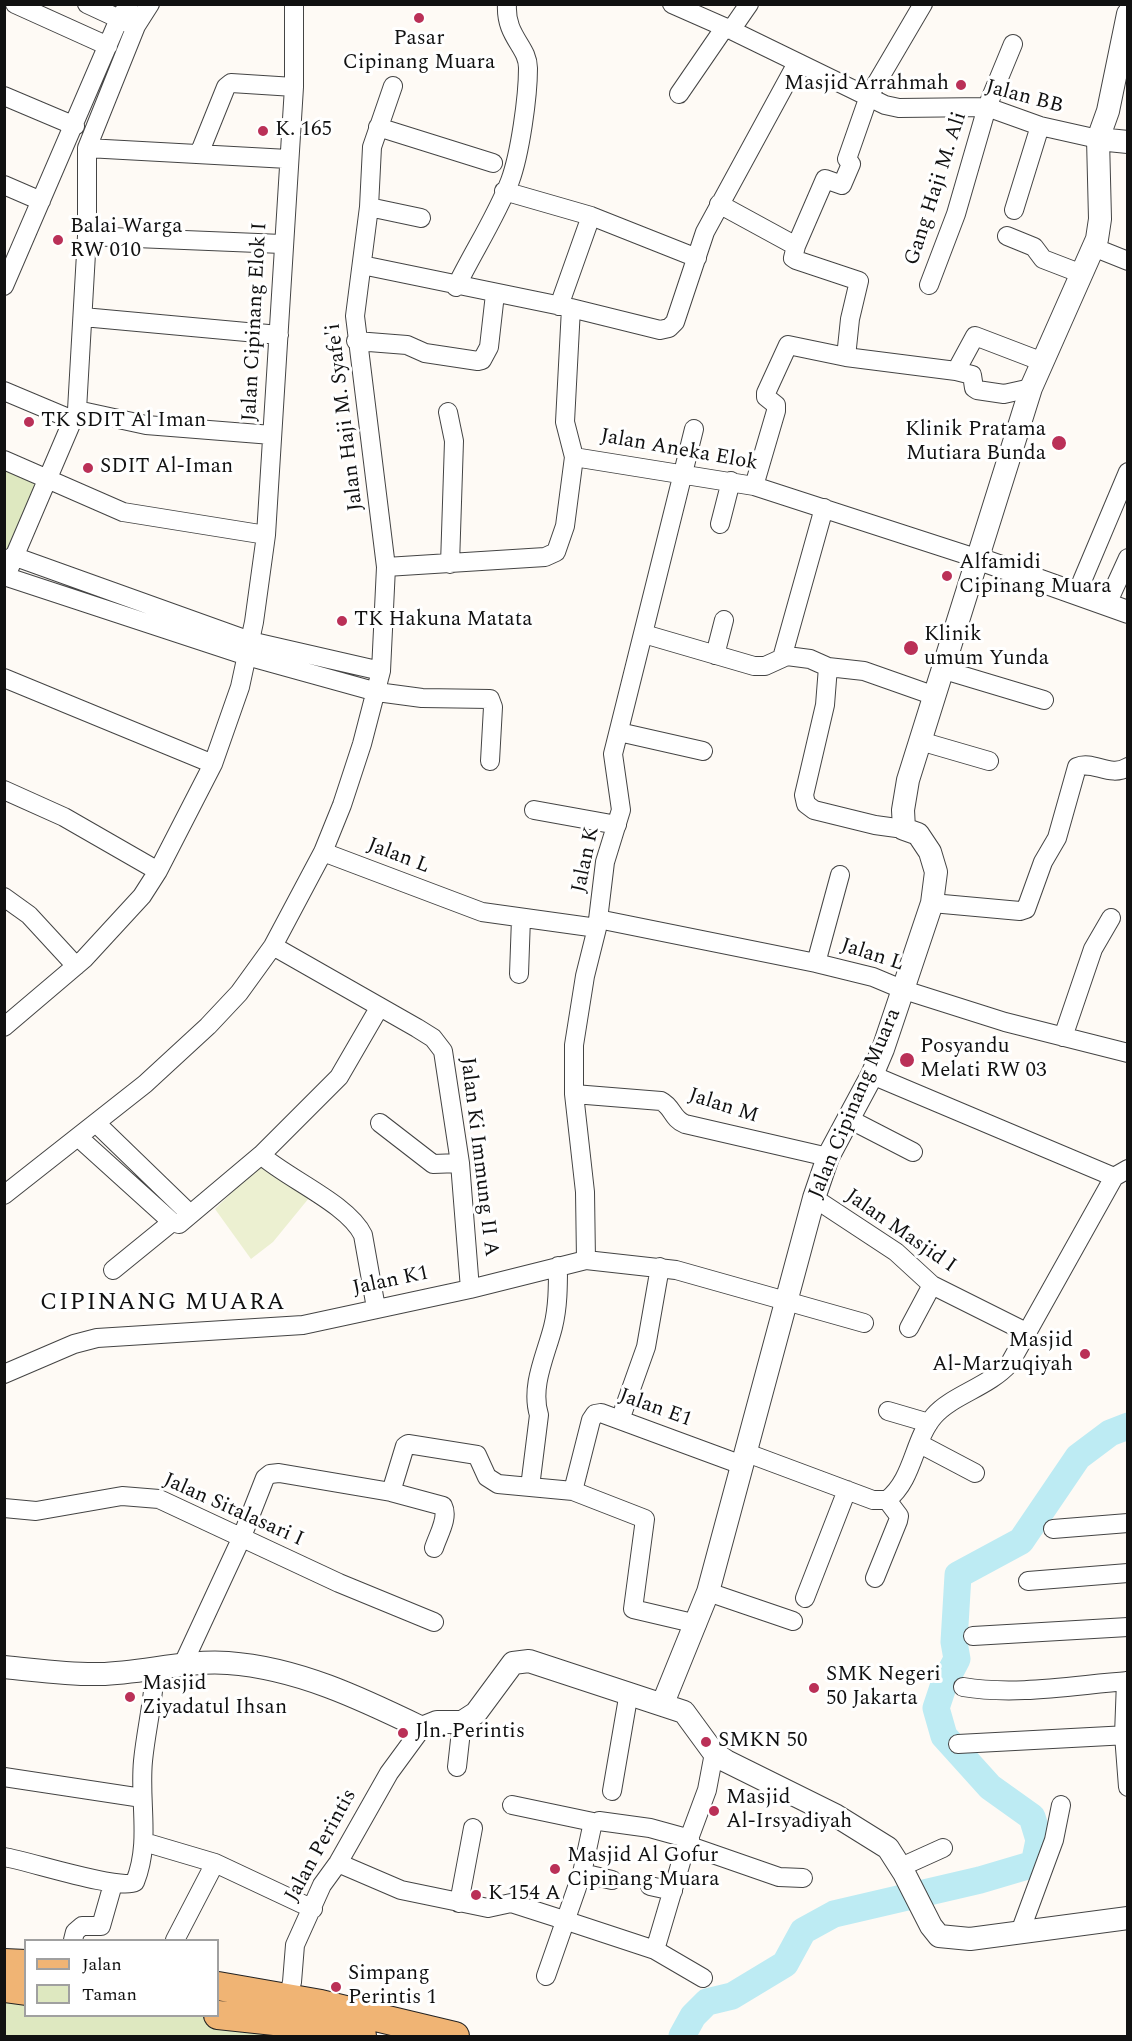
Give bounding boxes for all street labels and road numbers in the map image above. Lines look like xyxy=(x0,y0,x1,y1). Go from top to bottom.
street label: Jalan BB xyxy=(982,76,1066,120)
street label: Gang Haji M. Ali xyxy=(900,109,974,269)
street label: Jalan Cipinang Elok I xyxy=(238,222,274,422)
street label: Jalan Haji M. Syafe'i xyxy=(322,322,370,512)
street label: Jalan Aneka Elok xyxy=(598,425,760,477)
street label: Jalan K xyxy=(568,825,606,895)
street label: Jalan L xyxy=(363,834,433,880)
street label: Jalan L xyxy=(837,934,907,978)
street label: Jalan Cipinang Muara xyxy=(805,1005,907,1203)
street label: Jalan Ki Immung II A xyxy=(453,1056,503,1258)
street label: Jalan M xyxy=(685,1084,761,1130)
street label: Jalan Masjid I xyxy=(840,1185,960,1279)
street label: Jalan K1 xyxy=(351,1262,431,1302)
street label: Jalan E1 xyxy=(615,1384,695,1434)
street label: Jalan Sitalasari I xyxy=(159,1469,307,1553)
street label: Jalan Perintis xyxy=(281,1785,363,1907)

